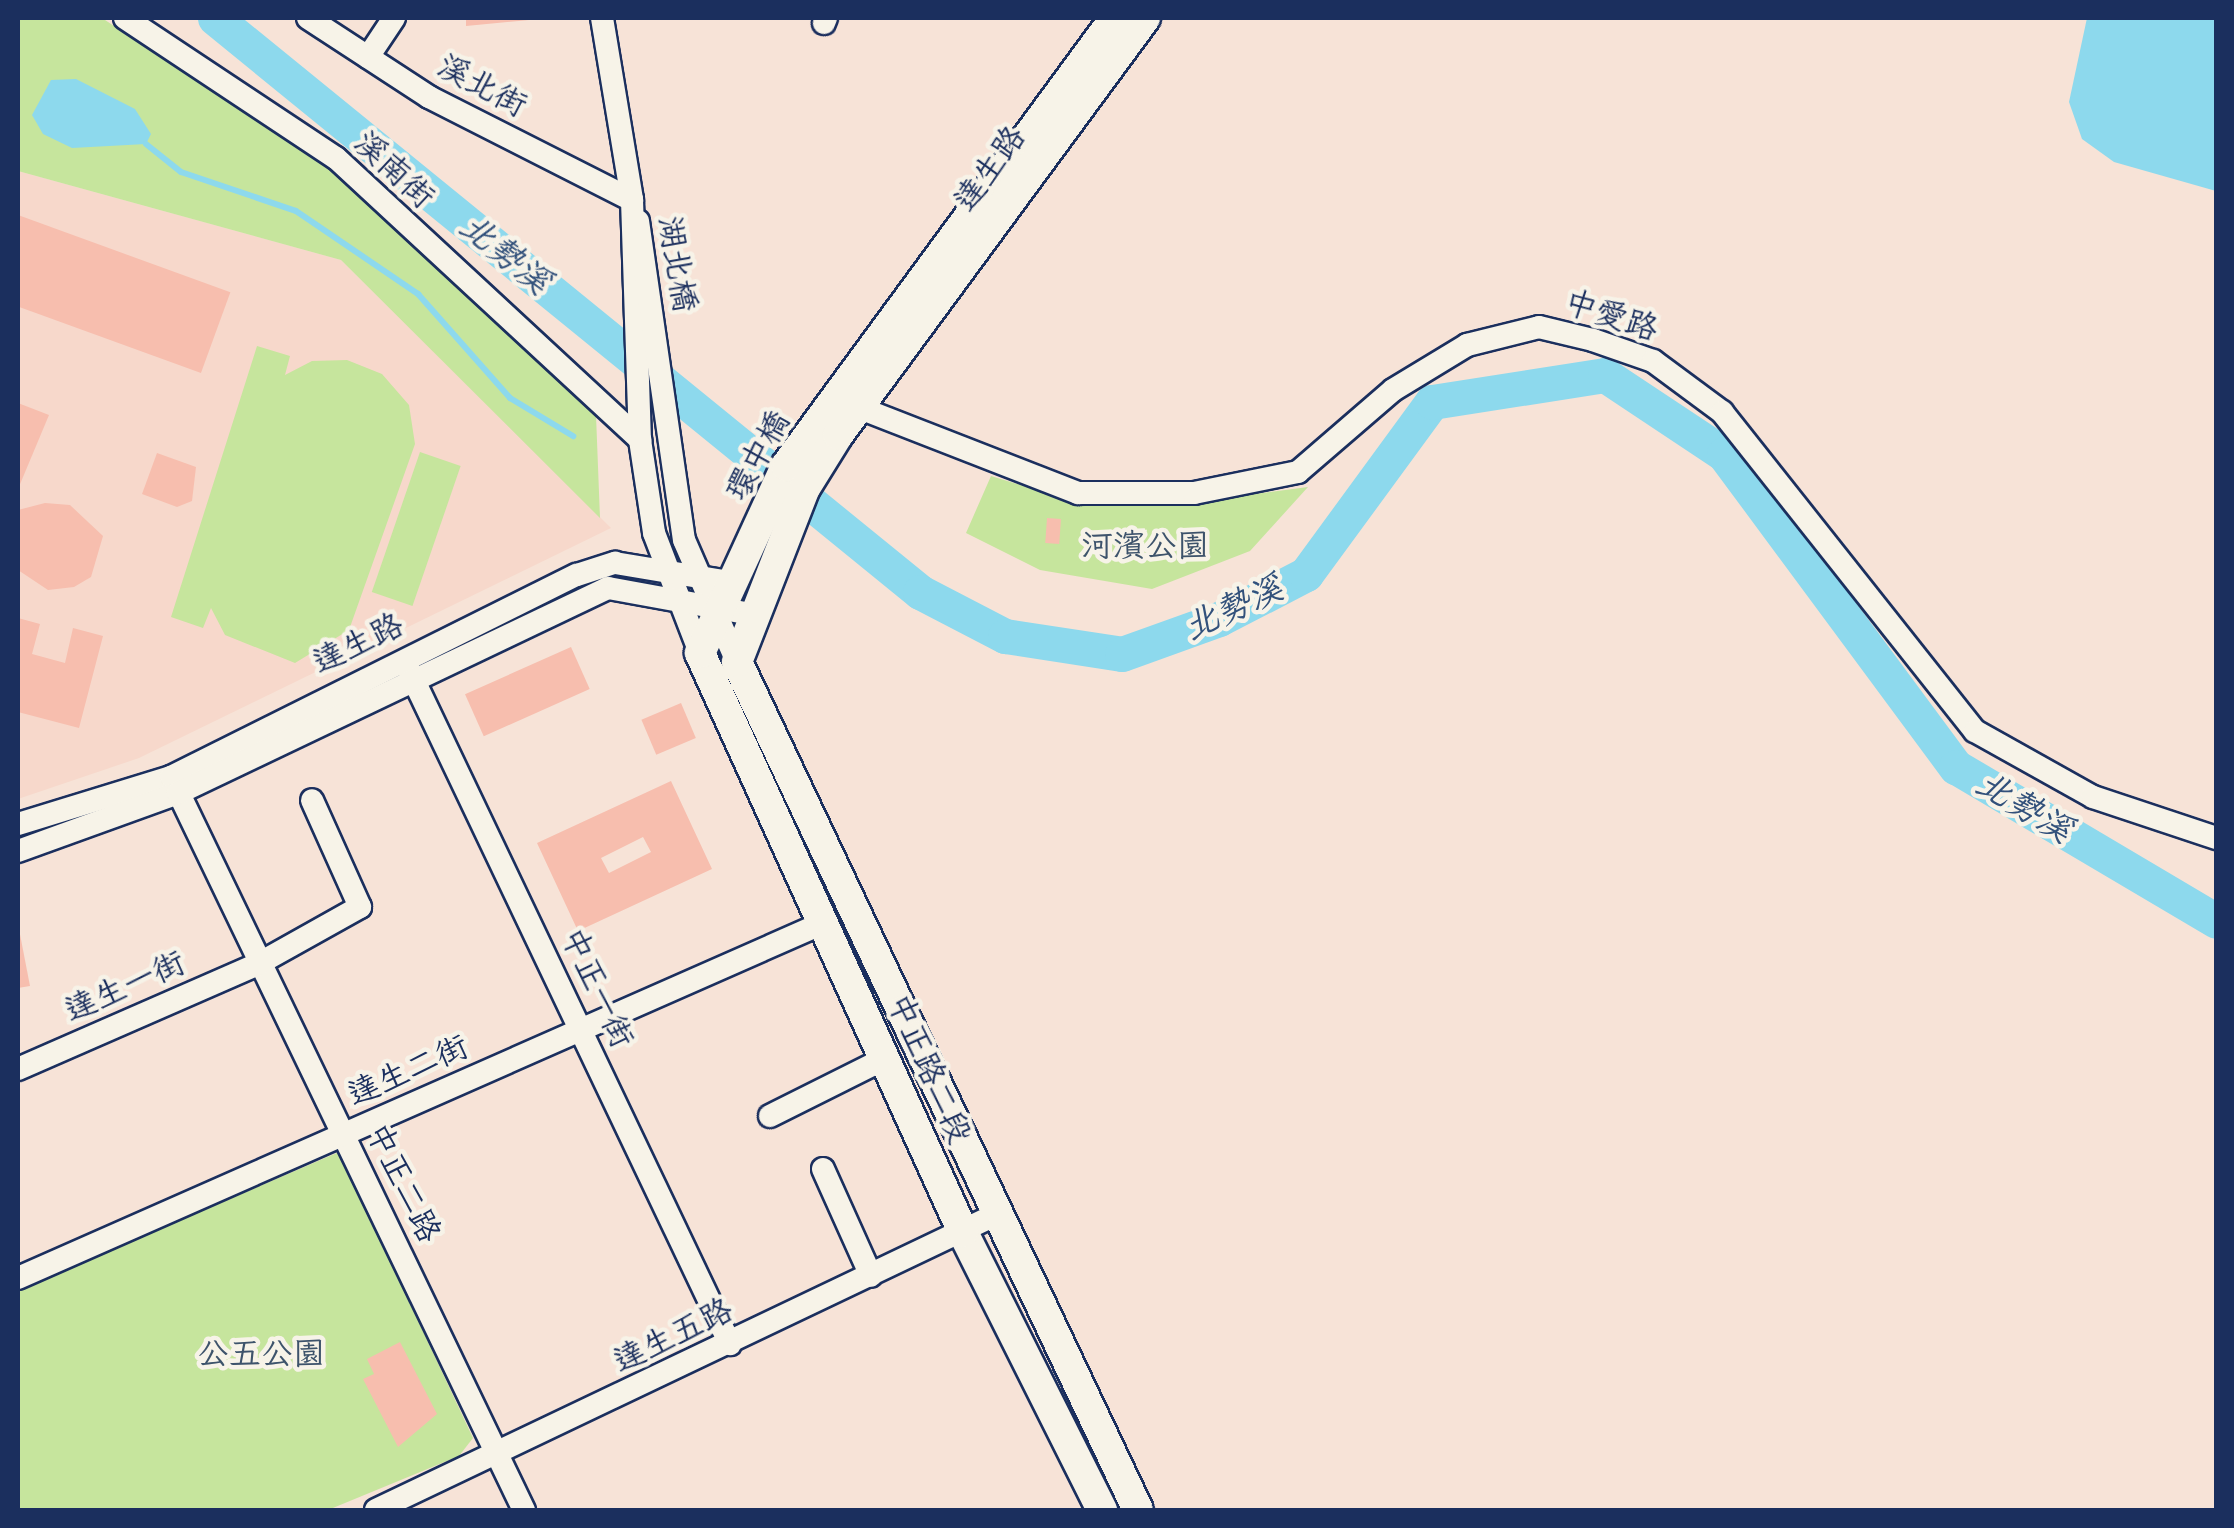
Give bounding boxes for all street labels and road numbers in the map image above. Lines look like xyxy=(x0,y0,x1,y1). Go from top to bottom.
street label: 溪北街 xyxy=(431,47,533,125)
street label: 達生路 xyxy=(946,119,1034,219)
street label: 溪南街 xyxy=(346,123,442,217)
street label: 湖北橋 xyxy=(650,213,704,315)
street label: 中愛路 xyxy=(1559,283,1663,349)
street label: 環中橋 xyxy=(718,405,798,507)
street label: 達生路 xyxy=(306,606,410,682)
street label: 中正一街 xyxy=(553,922,641,1054)
street label: 達生一街 xyxy=(59,943,191,1031)
street label: 中正路二段 xyxy=(879,988,979,1150)
street label: 達生二街 xyxy=(342,1027,474,1115)
street label: 中正二路 xyxy=(358,1117,448,1249)
street label: 達生五路 xyxy=(607,1291,739,1381)

